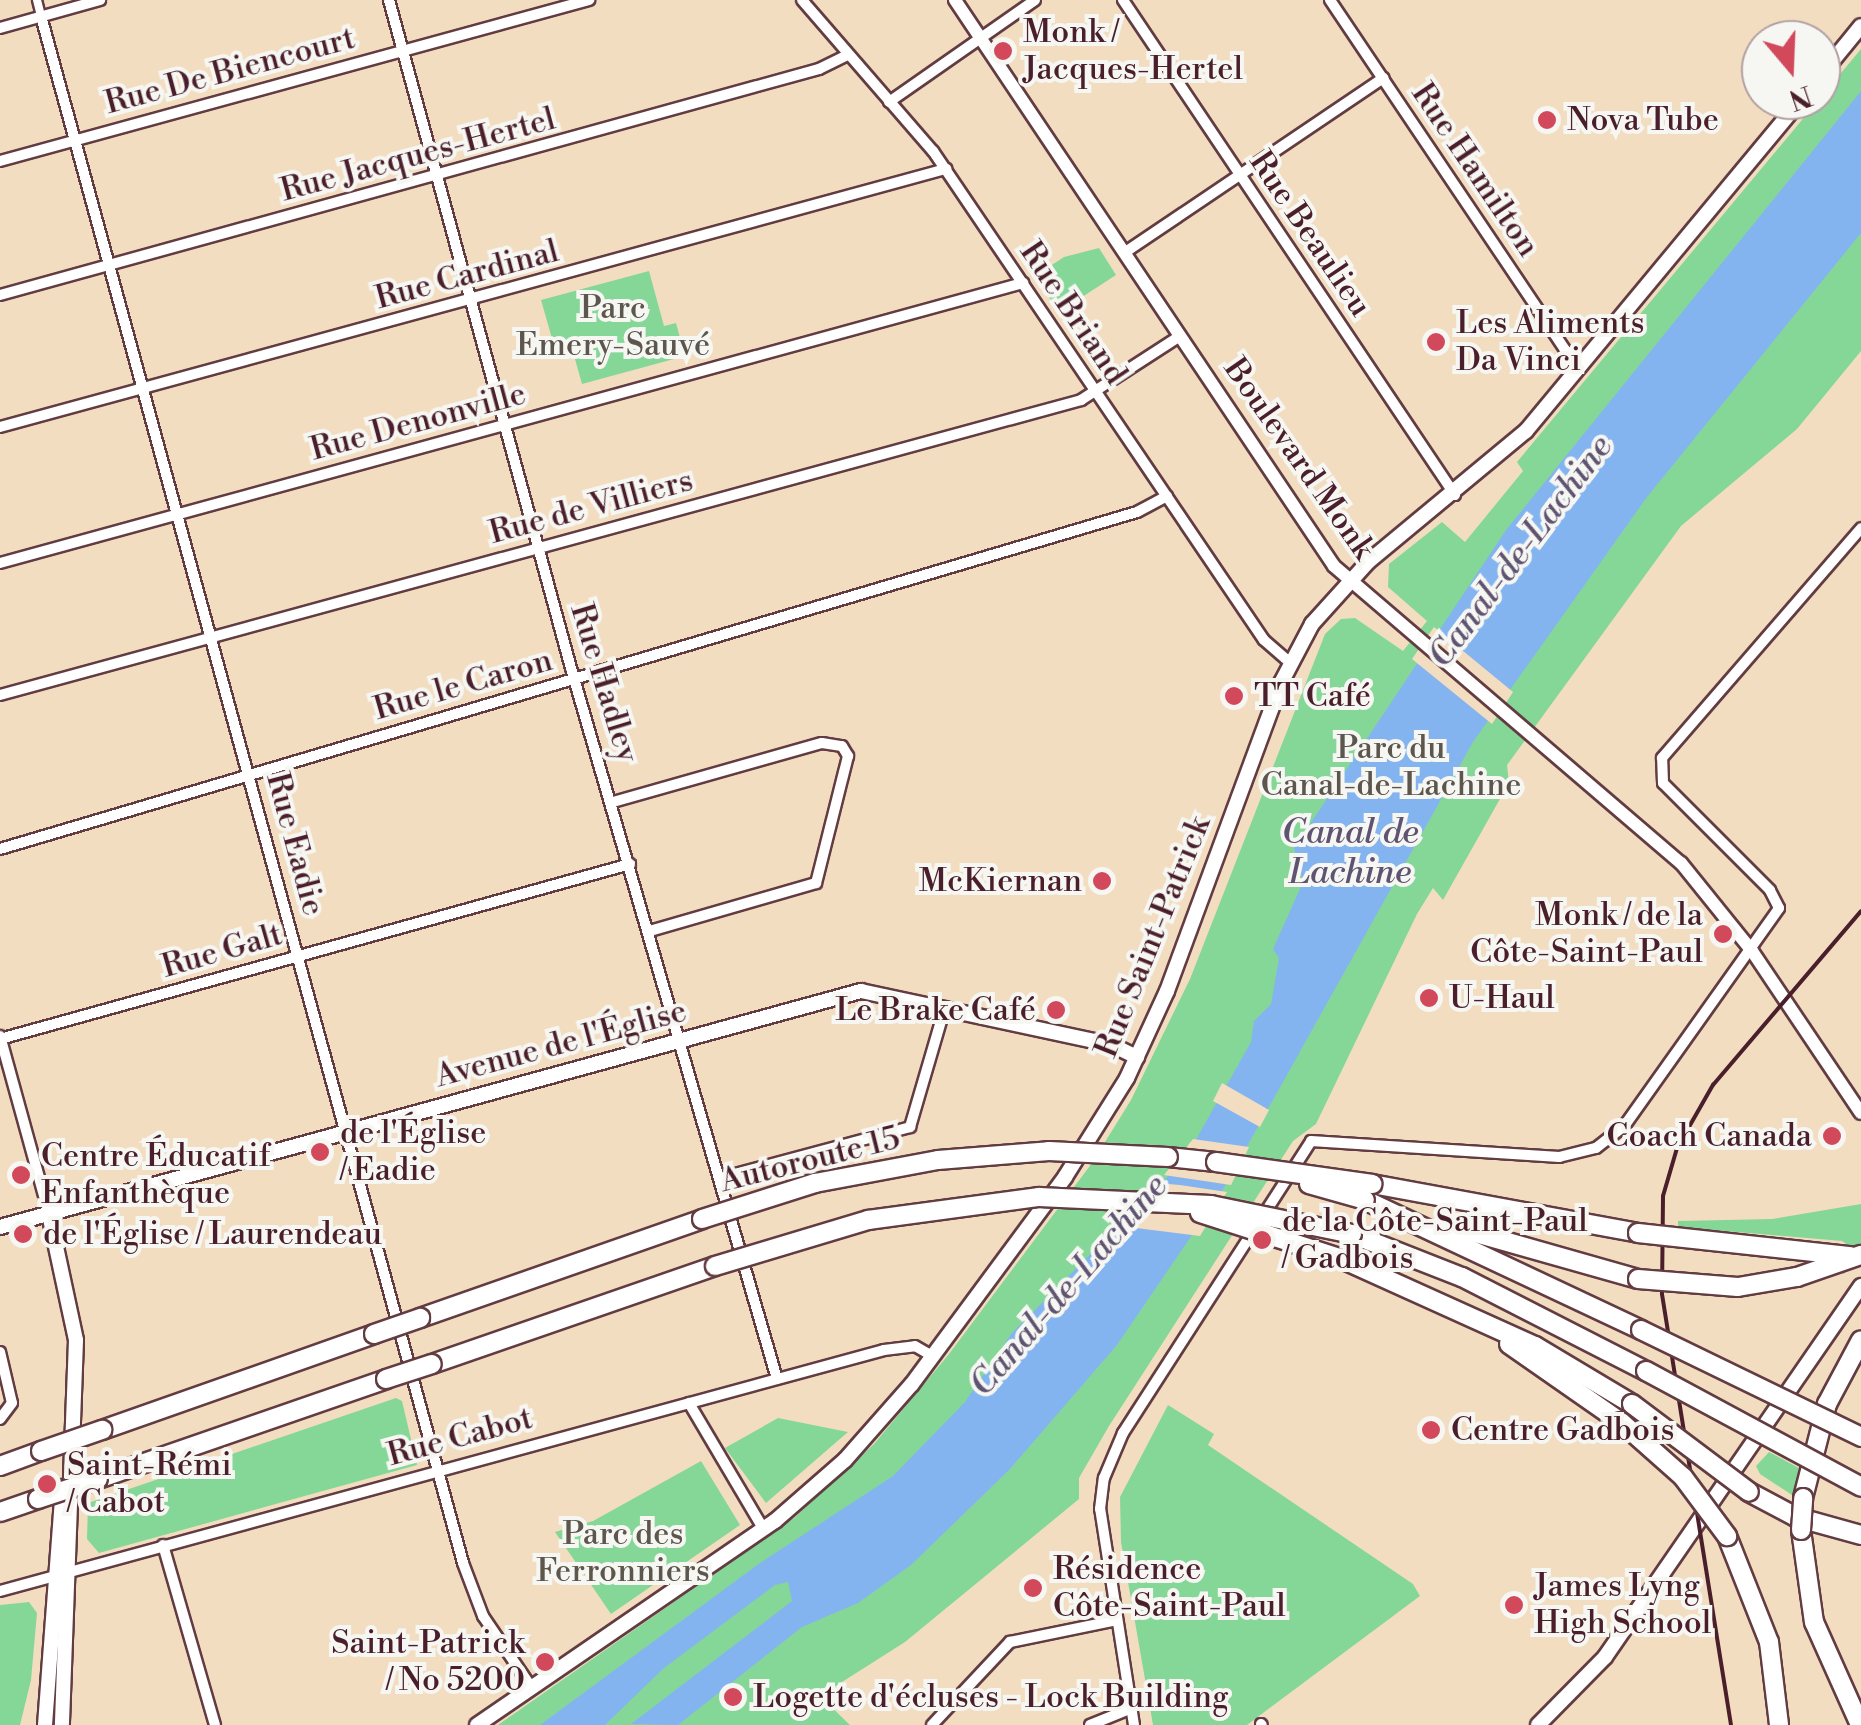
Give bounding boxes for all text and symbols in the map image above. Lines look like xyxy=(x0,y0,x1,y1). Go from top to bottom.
place label: Monk / Jacques-Hertel xyxy=(1023,14,1243,89)
street label: Rue De Biencourt xyxy=(101,19,359,123)
north arrow xyxy=(1741,20,1841,120)
marker: Monk / Jacques-Hertel xyxy=(992,40,1014,62)
street label: Rue Hamilton xyxy=(1403,76,1547,264)
text: N xyxy=(1784,77,1816,117)
street label: Rue Jacques-Hertel xyxy=(276,100,560,210)
place label: Nova Tube xyxy=(1567,101,1719,139)
marker: Nova Tube xyxy=(1536,109,1558,131)
street label: Rue Beaulieu xyxy=(1241,144,1379,324)
street label: Rue Cardinal xyxy=(371,232,563,318)
street label: Rue Briand xyxy=(1011,234,1135,392)
park label: Parc Emery-Sauvé xyxy=(516,290,710,365)
place label: Les Aliments Da Vinci xyxy=(1456,305,1645,380)
marker: Les Aliments Da Vinci xyxy=(1425,331,1447,353)
street label: Boulevard Monk xyxy=(1215,351,1383,567)
street label: Rue Denonville xyxy=(306,375,530,469)
water label: Canal-de-Lachine xyxy=(1420,428,1622,676)
street label: Rue de Villiers xyxy=(485,461,697,553)
street label: Rue Hadley xyxy=(562,599,646,767)
street label: Rue le Caron xyxy=(369,641,557,729)
place label: TT Café xyxy=(1254,677,1371,715)
marker: TT Café xyxy=(1223,685,1245,707)
park label: Parc du Canal-de-Lachine xyxy=(1261,730,1521,805)
street label: Rue Eadie xyxy=(258,768,332,920)
street label: Rue Saint-Patrick xyxy=(1087,811,1219,1063)
water label: Canal de Lachine xyxy=(1281,812,1419,894)
place label: McKiernan xyxy=(919,862,1082,900)
marker: McKiernan xyxy=(1091,870,1113,892)
place label: Monk / de la Côte-Saint-Paul xyxy=(1470,897,1703,972)
street label: Rue Galt xyxy=(157,915,287,987)
marker: Monk / de la Côte-Saint-Paul xyxy=(1712,923,1734,945)
place label: U-Haul xyxy=(1449,979,1555,1017)
marker: U-Haul xyxy=(1418,987,1440,1009)
place label: Le Brake Café xyxy=(835,991,1036,1029)
street label: Avenue de l'Église xyxy=(431,992,691,1096)
marker: Le Brake Café xyxy=(1045,999,1067,1021)
place label: de l'Église / Eadie xyxy=(340,1115,486,1190)
place label: Coach Canada xyxy=(1606,1117,1812,1155)
street label: Autoroute 15 xyxy=(716,1119,904,1201)
marker: Coach Canada xyxy=(1821,1125,1843,1147)
place label: Centre Éducatif Enfanthèque xyxy=(41,1138,270,1213)
marker: de l'Église / Eadie xyxy=(309,1141,331,1163)
marker: Centre Éducatif Enfanthèque xyxy=(10,1164,32,1186)
water label: Canal-de-Lachine xyxy=(961,1167,1177,1405)
place label: de la Côte-Saint-Paul / Gadbois xyxy=(1282,1203,1588,1278)
place label: de l'Église / Laurendeau xyxy=(43,1215,382,1253)
marker: de l'Église / Laurendeau xyxy=(12,1223,34,1245)
marker: de la Côte-Saint-Paul / Gadbois xyxy=(1251,1229,1273,1251)
street label: Rue Cabot xyxy=(383,1399,537,1475)
place label: Centre Gadbois xyxy=(1451,1411,1675,1449)
marker: Centre Gadbois xyxy=(1420,1419,1442,1441)
place label: Saint-Rémi / Cabot xyxy=(67,1447,232,1522)
marker: Saint-Rémi / Cabot xyxy=(36,1473,58,1495)
park label: Parc des Ferronniers xyxy=(536,1516,710,1591)
place label: Résidence Côte-Saint-Paul xyxy=(1053,1551,1286,1626)
place label: James Lyng High School xyxy=(1534,1568,1711,1643)
marker: Résidence Côte-Saint-Paul xyxy=(1022,1577,1044,1599)
marker: James Lyng High School xyxy=(1503,1594,1525,1616)
place label: Saint-Patrick / No 5200 xyxy=(331,1625,525,1700)
marker: Saint-Patrick / No 5200 xyxy=(534,1651,556,1673)
place label: Logette d'écluses - Lock Building xyxy=(753,1678,1229,1716)
marker: Logette d'écluses - Lock Building xyxy=(722,1686,744,1708)

